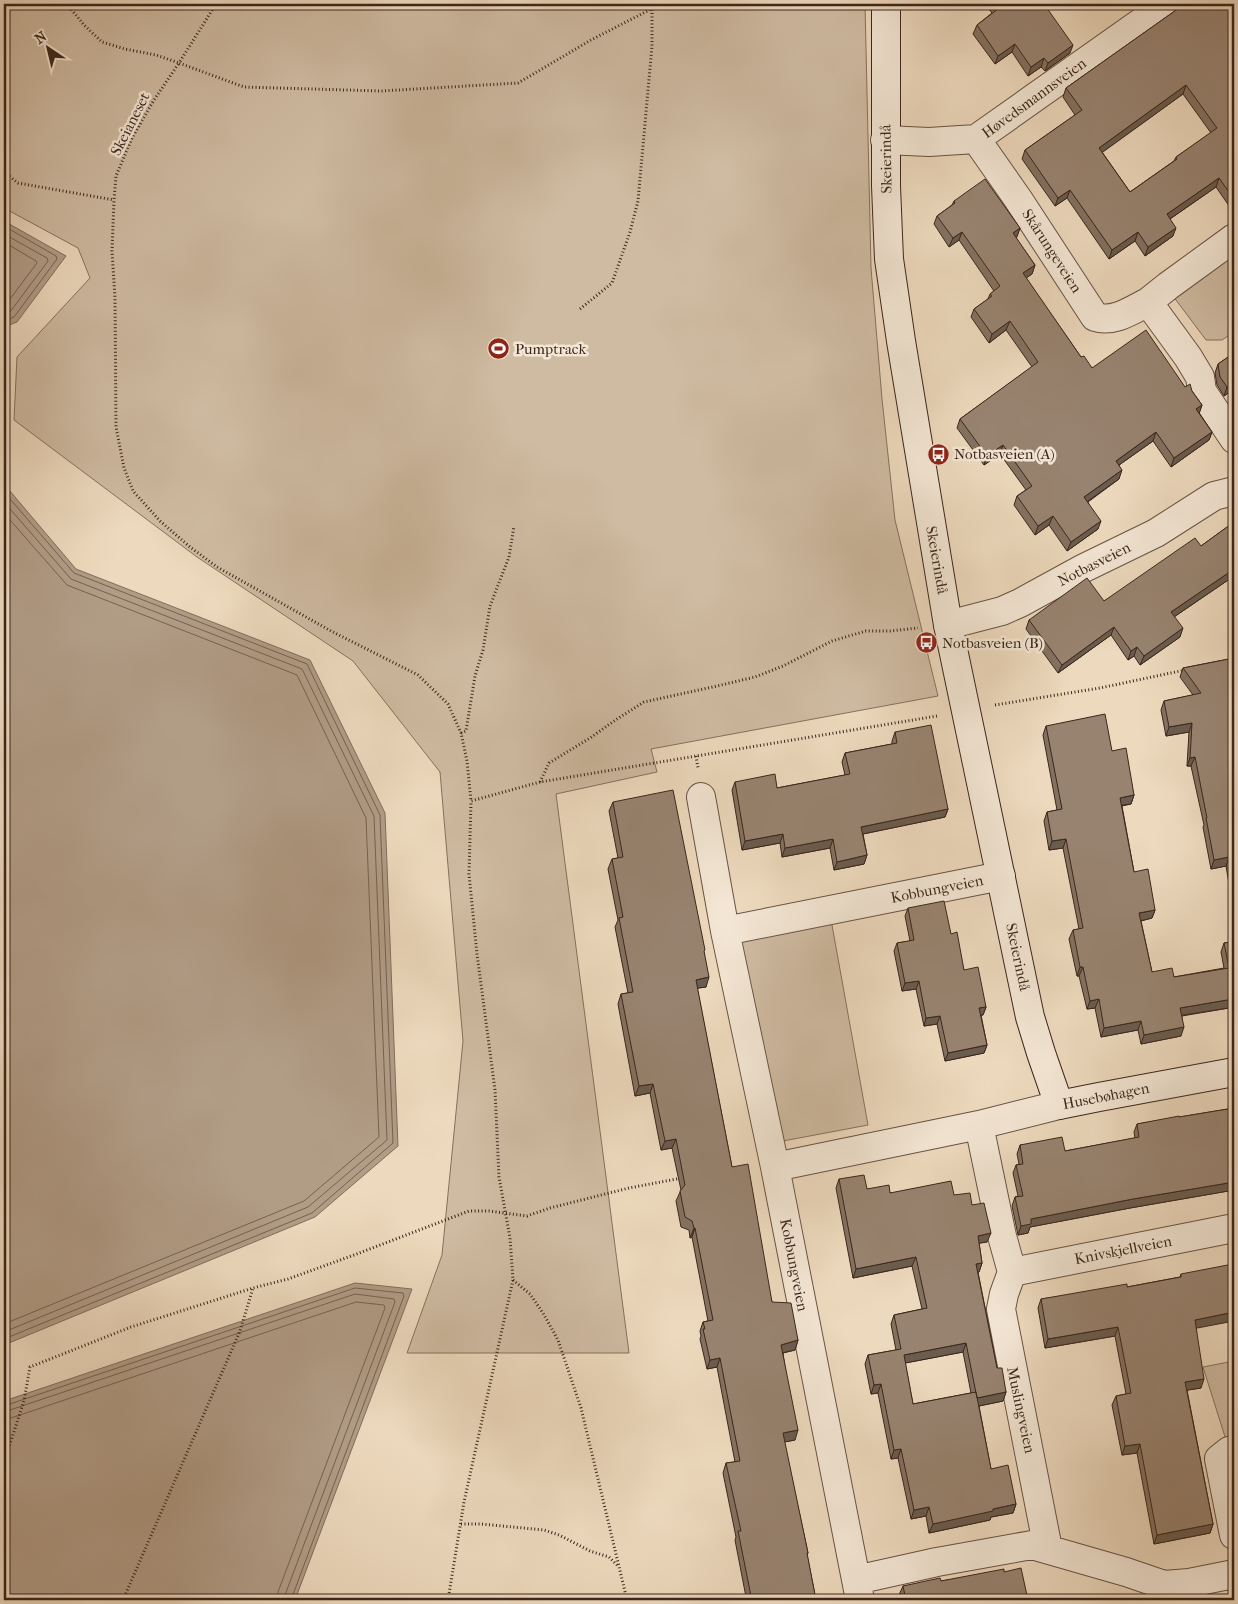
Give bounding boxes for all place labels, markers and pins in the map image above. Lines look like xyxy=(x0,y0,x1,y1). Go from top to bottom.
sports icon: Pumptrack xyxy=(487,337,511,361)
place label: Pumptrack xyxy=(515,340,586,358)
bus stop icon: Notbasveien (A) xyxy=(926,442,950,466)
place label: Notbasveien (A) xyxy=(954,445,1055,463)
bus stop icon: Notbasveien (B) xyxy=(914,631,938,655)
place label: Notbasveien (B) xyxy=(942,634,1043,652)

